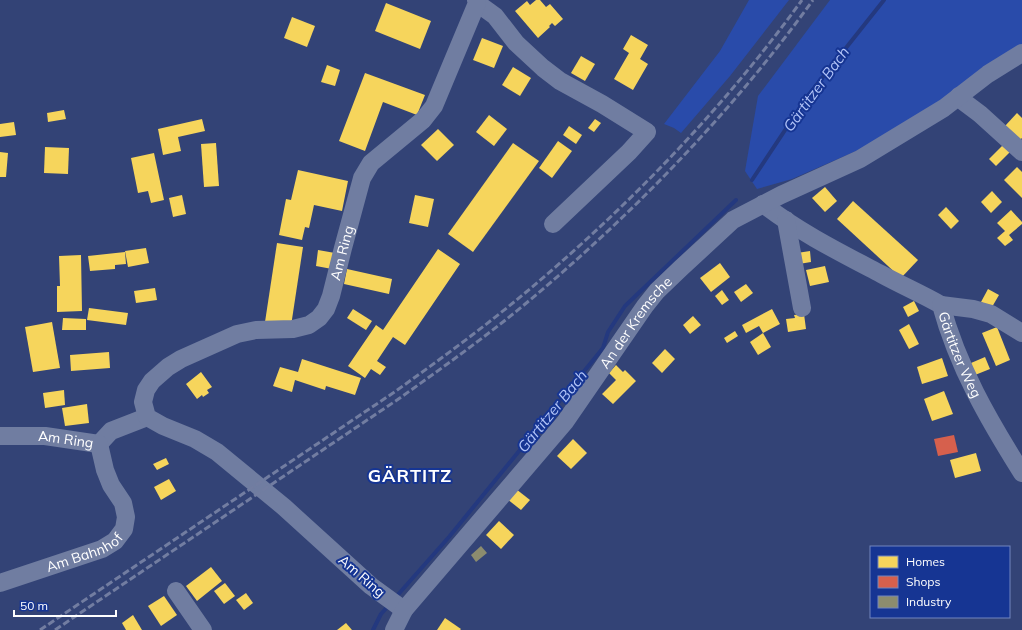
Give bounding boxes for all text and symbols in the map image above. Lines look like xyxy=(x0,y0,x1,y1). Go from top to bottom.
water label: Gärtitzer Bach xyxy=(779,43,853,135)
street label: Am Ring xyxy=(326,223,358,282)
street label: An der Kremsche xyxy=(596,273,676,372)
street label: Gärtitzer Weg xyxy=(934,309,986,401)
water label: Gärtitzer Bach xyxy=(513,366,591,456)
street label: Am Ring xyxy=(38,427,95,452)
district label: GÄRTITZ xyxy=(368,464,452,487)
street label: Am Bahnhof xyxy=(44,529,127,576)
legend xyxy=(870,546,1010,618)
street label: Am Ring xyxy=(335,551,389,601)
text: Homes xyxy=(906,554,945,569)
text: Shops xyxy=(906,574,941,589)
scale bar xyxy=(14,592,116,618)
text: Industry xyxy=(906,594,952,609)
text: 50 m xyxy=(20,598,48,613)

